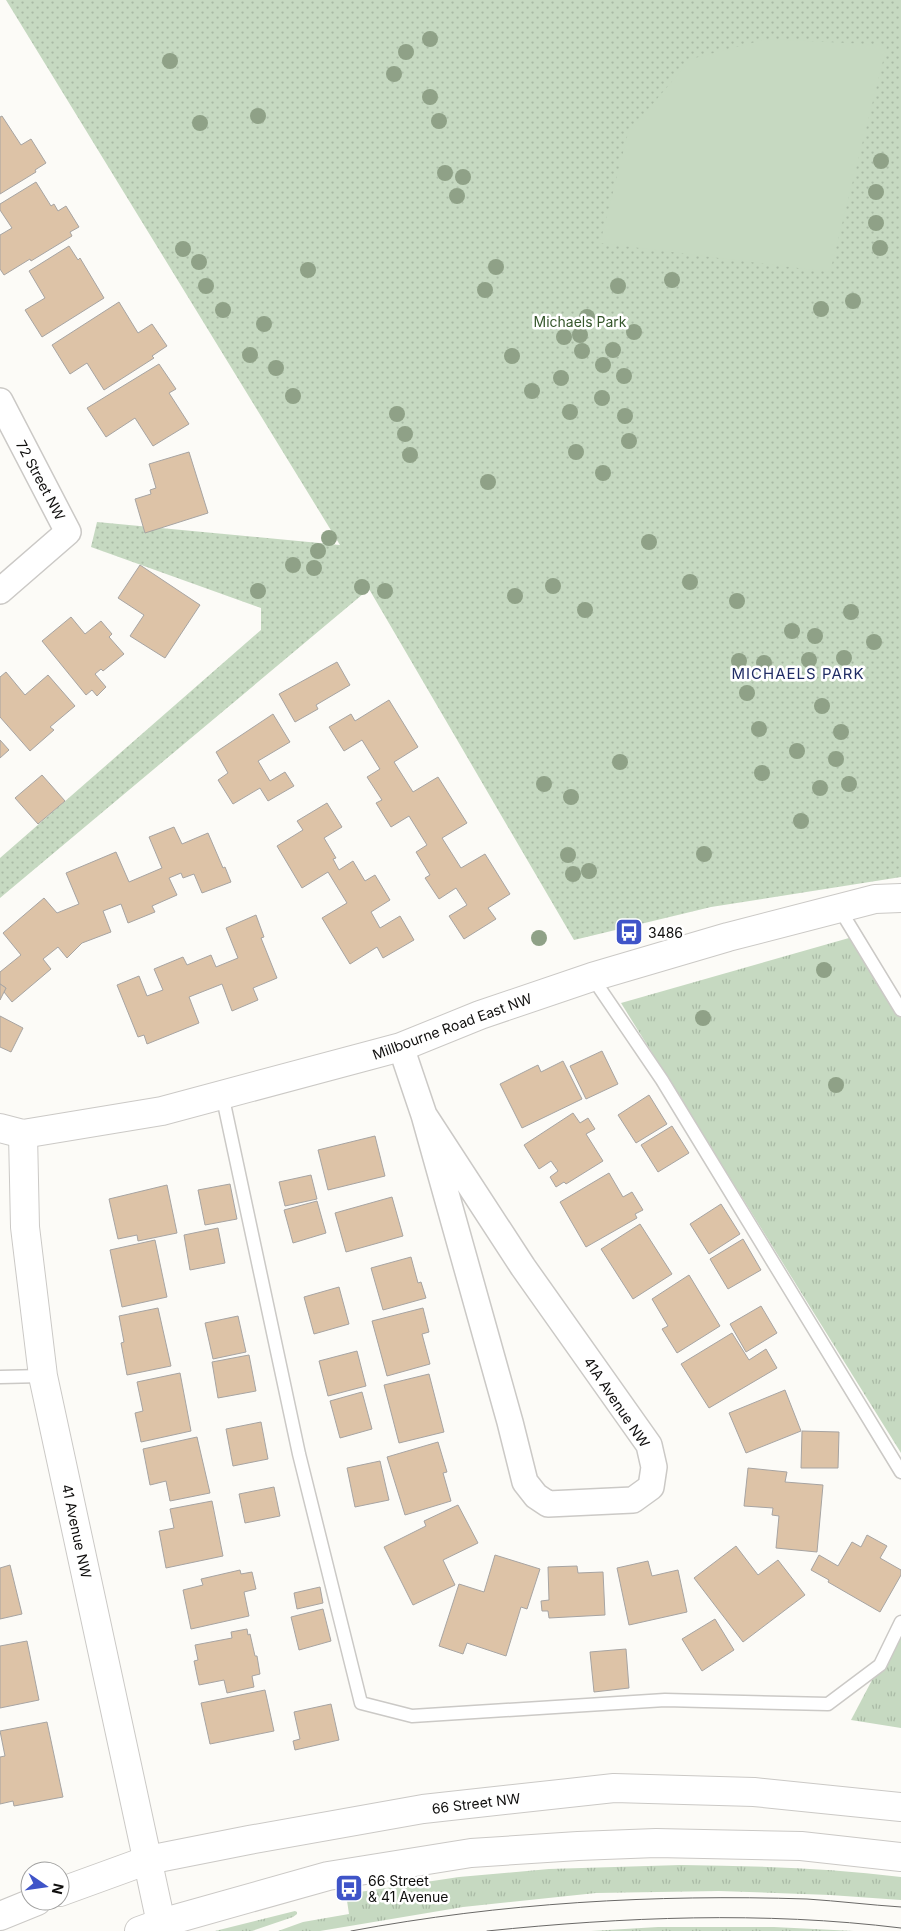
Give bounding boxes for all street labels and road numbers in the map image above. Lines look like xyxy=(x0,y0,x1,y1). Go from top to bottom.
street label: 72 Street NW xyxy=(13,437,69,523)
street label: Millbourne Road East NW xyxy=(370,989,534,1063)
street label: 41A Avenue NW xyxy=(580,1354,654,1451)
street label: 41 Avenue NW xyxy=(59,1482,95,1580)
street label: 66 Street NW xyxy=(431,1789,521,1817)

